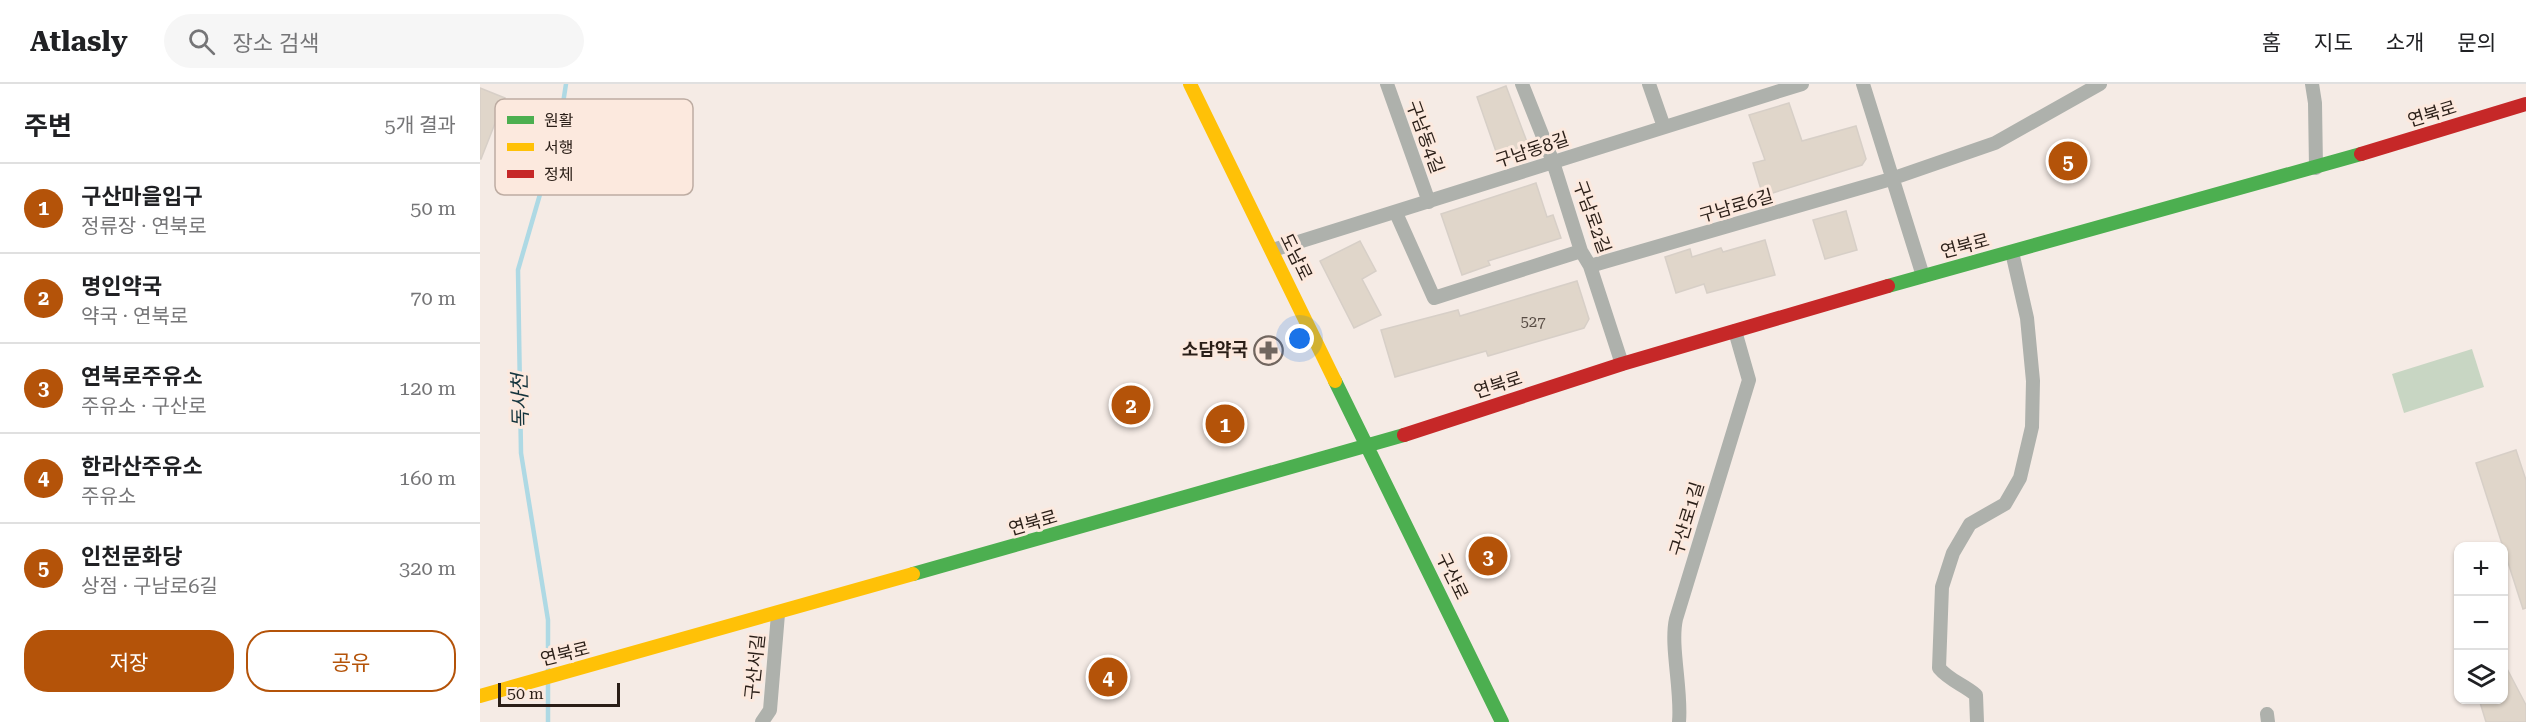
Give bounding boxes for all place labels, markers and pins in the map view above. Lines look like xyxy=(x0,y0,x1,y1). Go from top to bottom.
pin: 5 xyxy=(2048,138,2088,184)
pharmacy icon: 소담약국 xyxy=(1253,334,1285,366)
place label: 소담약국 xyxy=(1182,339,1248,360)
pin: 2 xyxy=(1112,382,1150,428)
pin: 1 xyxy=(1206,402,1244,446)
pin: 3 xyxy=(1468,534,1508,578)
pin: 4 xyxy=(1088,654,1128,700)

